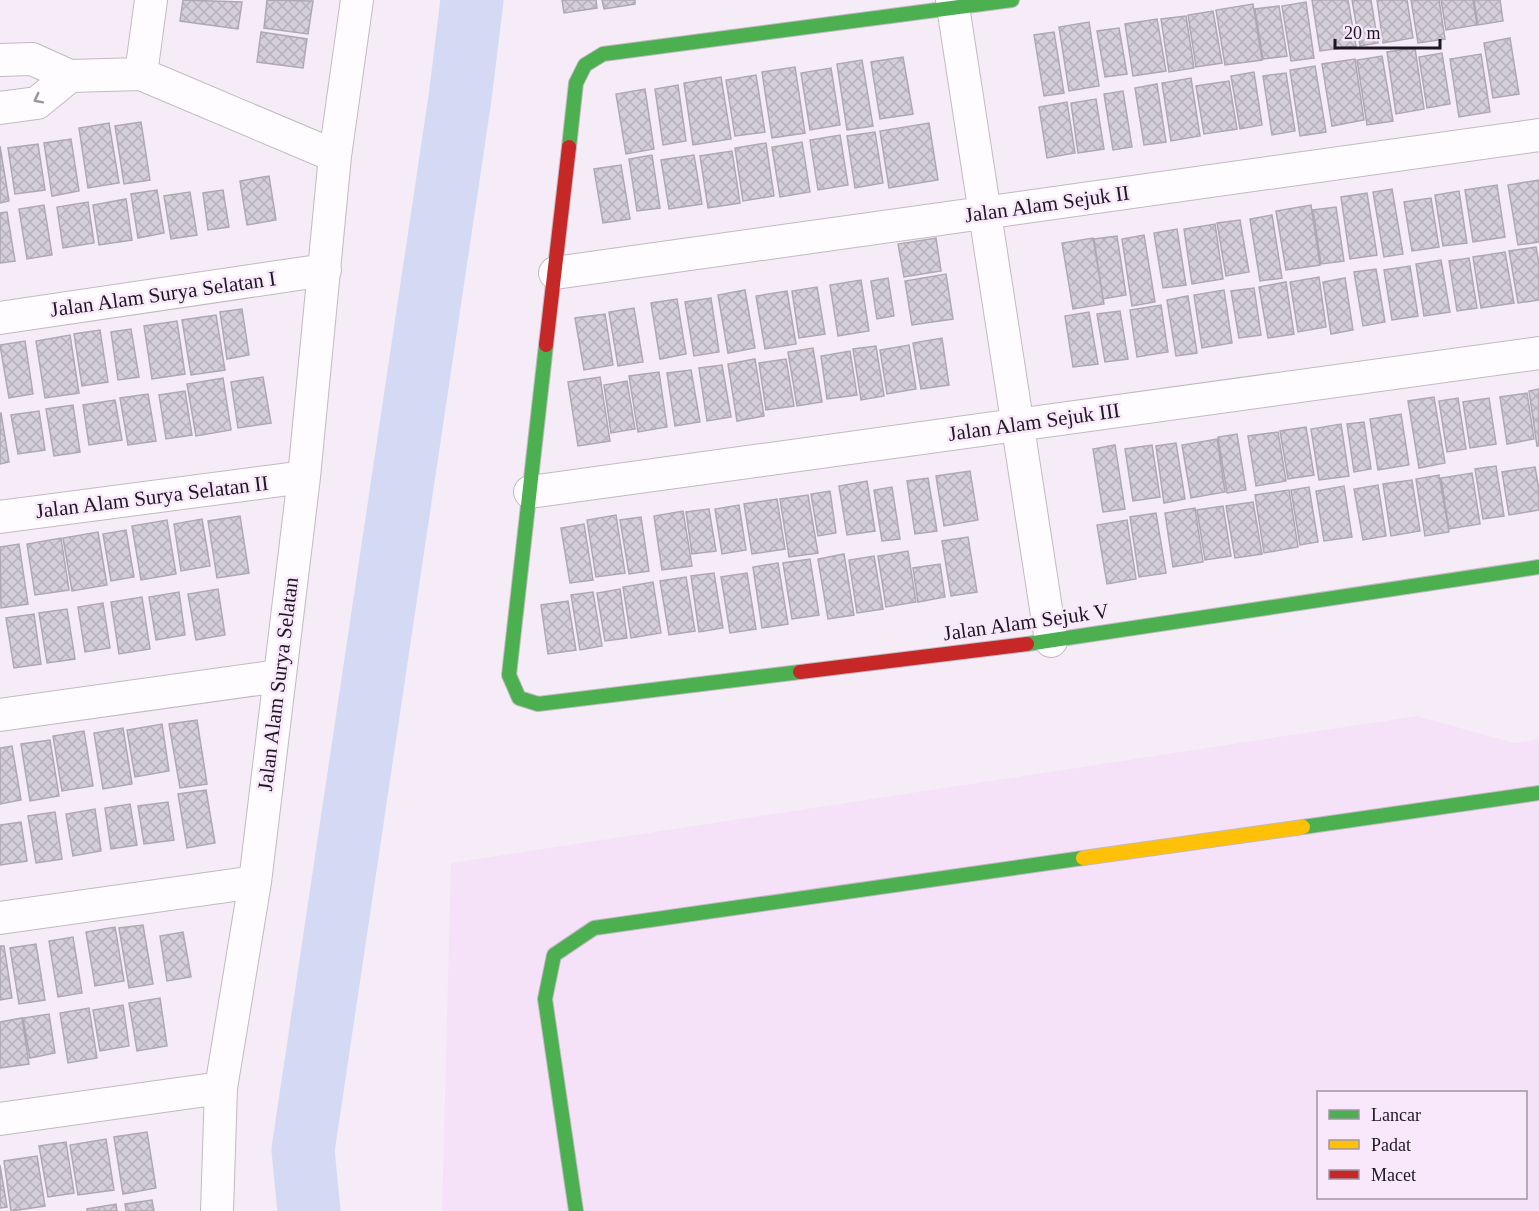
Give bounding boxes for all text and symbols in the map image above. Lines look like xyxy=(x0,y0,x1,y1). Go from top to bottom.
scale bar xyxy=(1335,12,1440,50)
text: 20 m xyxy=(1344,23,1381,43)
one-way arrow xyxy=(34,92,44,103)
street label: Jalan Alam Sejuk II xyxy=(963,181,1131,227)
street label: Jalan Alam Surya Selatan I xyxy=(49,266,277,322)
street label: Jalan Alam Sejuk III xyxy=(947,398,1121,446)
street label: Jalan Alam Surya Selatan II xyxy=(34,471,270,523)
street label: Jalan Alam Surya Selatan xyxy=(253,575,303,792)
street label: Jalan Alam Sejuk V xyxy=(942,598,1110,646)
legend xyxy=(1317,1091,1527,1199)
text: Lancar xyxy=(1371,1105,1421,1125)
text: Padat xyxy=(1371,1135,1411,1155)
text: Macet xyxy=(1371,1165,1416,1185)

